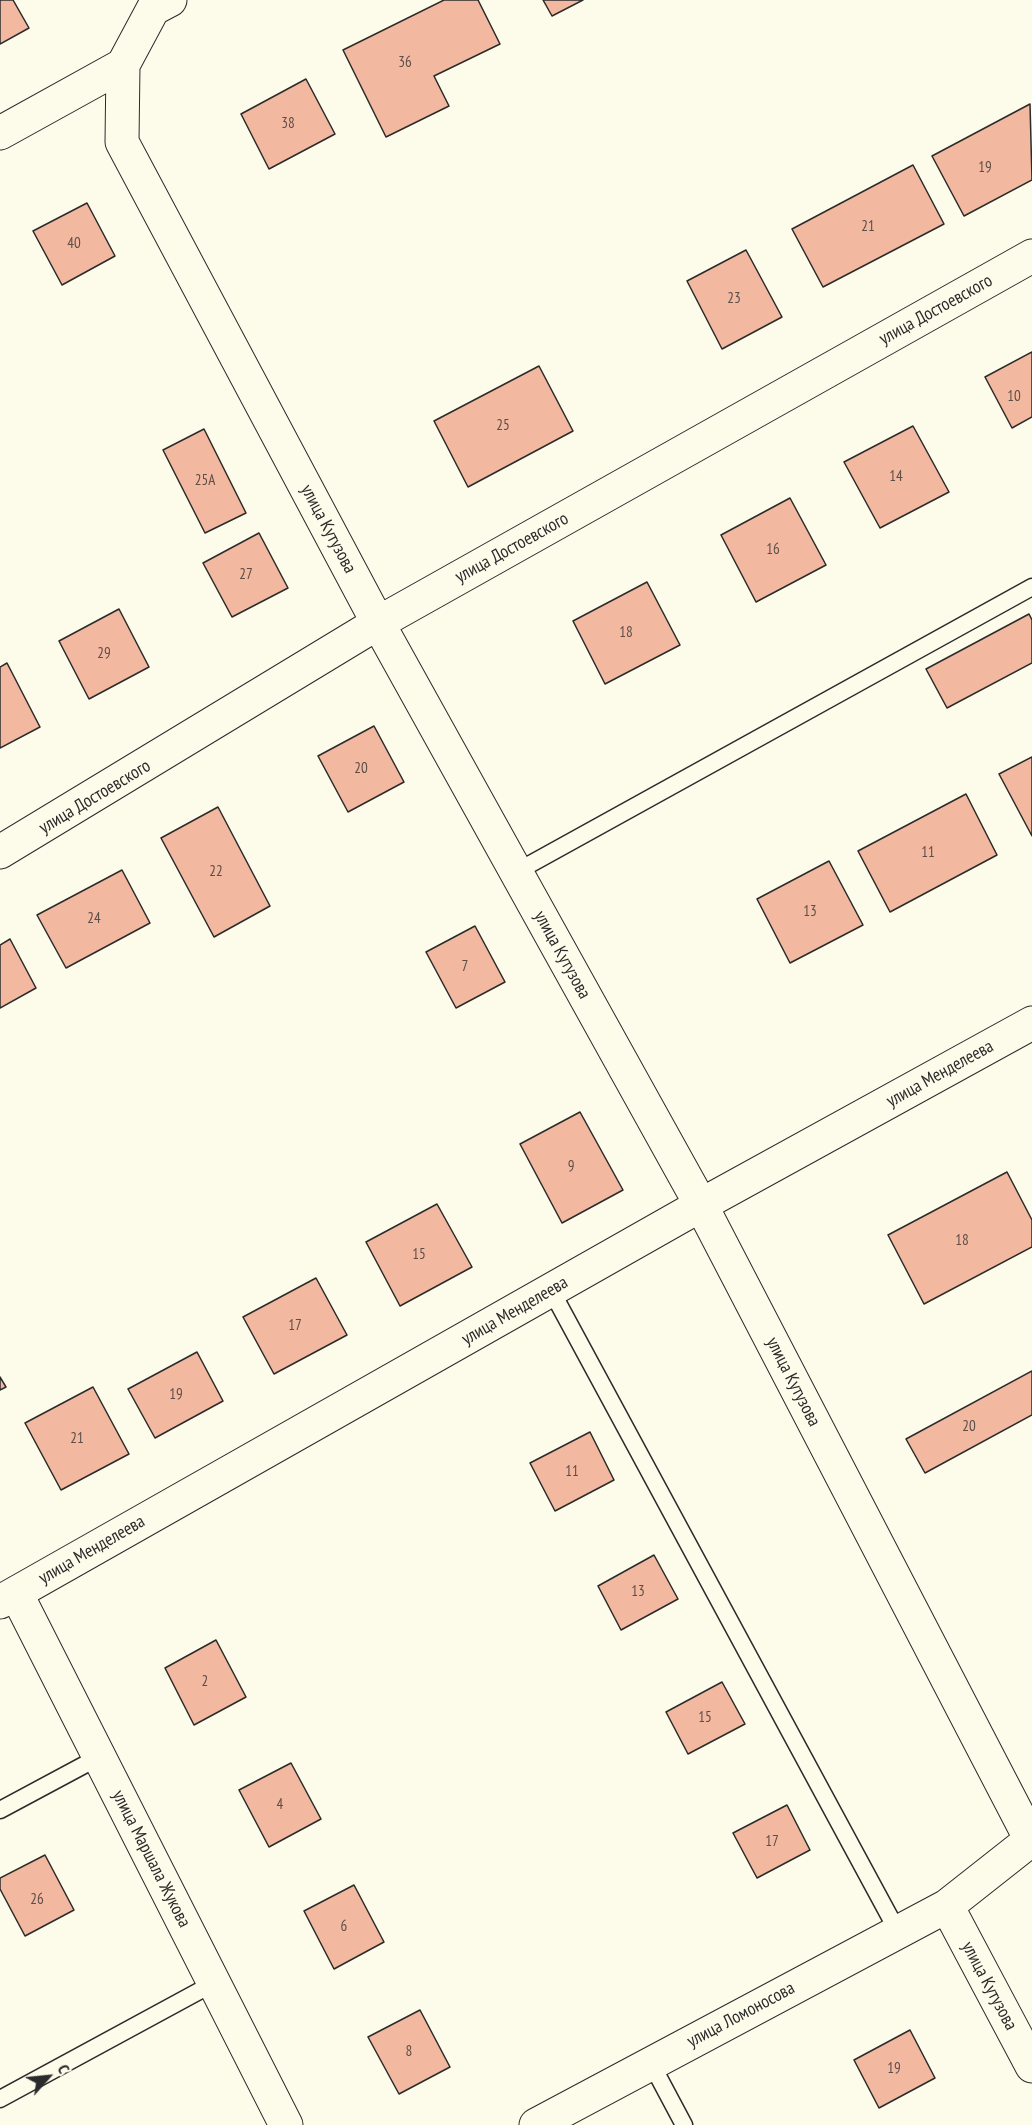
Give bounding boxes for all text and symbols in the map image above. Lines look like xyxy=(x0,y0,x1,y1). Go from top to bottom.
house number: 36 xyxy=(398,54,412,72)
house number: 38 xyxy=(281,115,295,133)
house number: 19 xyxy=(978,159,992,177)
house number: 21 xyxy=(861,218,875,236)
house number: 40 xyxy=(67,235,81,253)
street label: улица Достоевского xyxy=(876,270,996,350)
house number: 23 xyxy=(727,290,741,308)
house number: 10 xyxy=(1007,388,1021,406)
house number: 25 xyxy=(496,417,510,435)
house number: 14 xyxy=(889,468,903,486)
house number: 25А xyxy=(195,472,215,490)
street label: улица Кутузова xyxy=(296,481,360,577)
street label: улица Достоевского xyxy=(452,508,572,588)
house number: 16 xyxy=(766,541,780,559)
house number: 27 xyxy=(239,566,253,584)
house number: 18 xyxy=(619,624,633,642)
house number: 29 xyxy=(97,645,111,663)
street label: улица Достоевского xyxy=(35,755,155,839)
house number: 20 xyxy=(354,760,368,778)
house number: 11 xyxy=(921,844,935,862)
house number: 22 xyxy=(209,863,223,881)
house number: 13 xyxy=(803,903,817,921)
street label: улица Кутузова xyxy=(529,907,595,1003)
house number: 24 xyxy=(87,910,101,928)
house number: 7 xyxy=(462,958,468,976)
street label: улица Менделеева xyxy=(883,1036,997,1112)
house number: 9 xyxy=(568,1158,574,1176)
house number: 18 xyxy=(955,1232,969,1250)
house number: 15 xyxy=(412,1246,426,1264)
street label: улица Менделеева xyxy=(458,1272,572,1350)
house number: 17 xyxy=(288,1317,302,1335)
street label: улица Кутузова xyxy=(761,1334,825,1430)
house number: 19 xyxy=(169,1386,183,1404)
house number: 20 xyxy=(962,1418,976,1436)
house number: 21 xyxy=(70,1430,84,1448)
house number: 11 xyxy=(565,1463,579,1481)
street label: улица Менделеева xyxy=(35,1511,149,1589)
house number: 13 xyxy=(631,1583,645,1601)
house number: 2 xyxy=(202,1673,208,1691)
house number: 15 xyxy=(698,1709,712,1727)
street label: улица Маршала Жукова xyxy=(107,1787,195,1931)
house number: 4 xyxy=(277,1796,283,1814)
house number: 17 xyxy=(765,1833,779,1851)
house number: 26 xyxy=(30,1891,44,1909)
house number: 6 xyxy=(341,1918,347,1936)
street label: улица Кутузова xyxy=(957,1938,1021,2034)
street label: улица Ломоносова xyxy=(684,1978,798,2052)
house number: 8 xyxy=(406,2043,412,2061)
north arrow xyxy=(18,2047,78,2107)
house number: 19 xyxy=(887,2060,901,2078)
text: С xyxy=(53,2061,75,2077)

